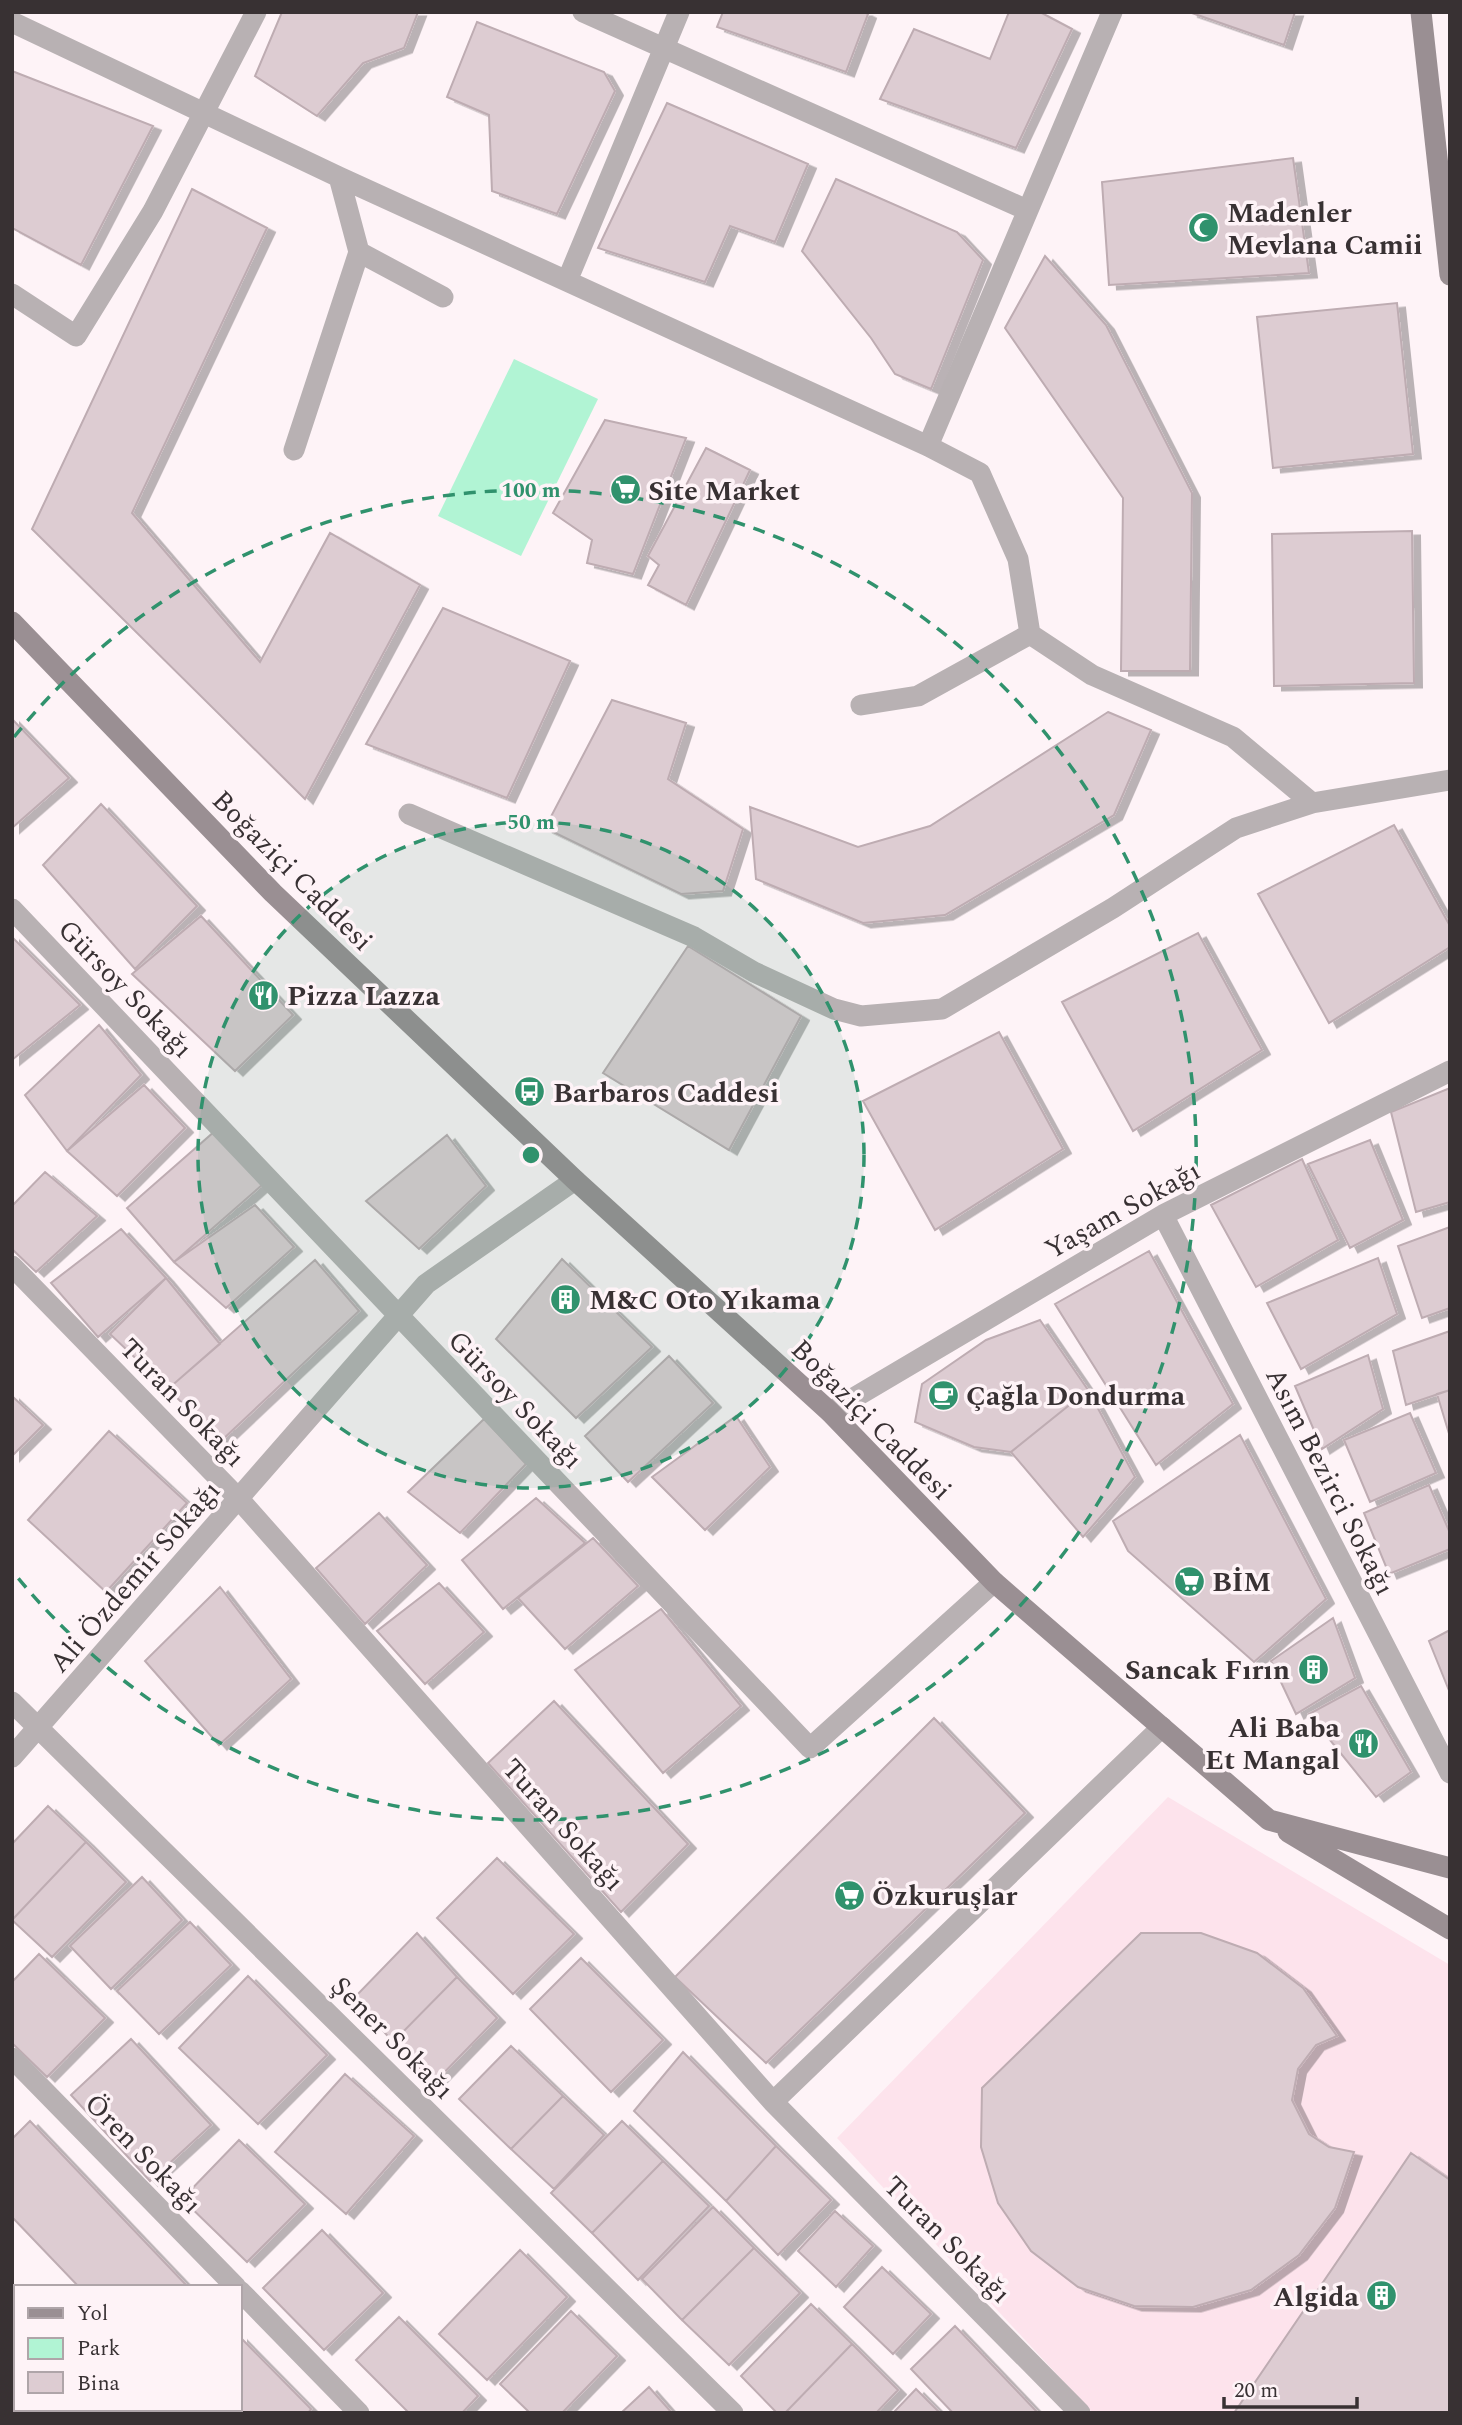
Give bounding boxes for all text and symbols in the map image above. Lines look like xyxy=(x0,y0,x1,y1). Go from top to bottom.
place label: Madenler Mevlana Camii xyxy=(1227,192,1423,267)
mosque icon: Madenler Mevlana Camii xyxy=(1187,211,1221,245)
place label: Site Market xyxy=(648,470,800,513)
supermarket icon: Site Market xyxy=(608,473,642,507)
text: 100 m xyxy=(501,475,561,507)
street label: Boğaziçi Caddesi xyxy=(201,780,383,962)
text: 50 m xyxy=(507,807,555,839)
street label: Gürsoy Sokağı xyxy=(47,910,203,1068)
place label: Pizza Lazza xyxy=(287,975,440,1018)
restaurant icon: Pizza Lazza xyxy=(247,978,281,1012)
place label: Barbaros Caddesi xyxy=(553,1072,779,1115)
bus stop icon: Barbaros Caddesi xyxy=(513,1075,547,1109)
centre of rings xyxy=(519,1143,543,1167)
street label: Yaşam Sokağı xyxy=(1037,1150,1208,1271)
place label: M&C Oto Yıkama xyxy=(589,1279,821,1322)
building icon: M&C Oto Yıkama xyxy=(549,1282,583,1316)
street label: Gürsoy Sokağı xyxy=(437,1321,593,1479)
street label: Turan Sokağı xyxy=(109,1328,255,1478)
street label: Boğaziçi Caddesi xyxy=(780,1329,962,1511)
street label: Asım Bezirci Sokağı xyxy=(1254,1360,1406,1603)
place label: Çağla Dondurma xyxy=(966,1375,1186,1418)
cafe icon: Çağla Dondurma xyxy=(926,1378,960,1412)
street label: Ali Özdemir Sokağı xyxy=(39,1471,231,1683)
place label: BİM xyxy=(1212,1561,1271,1604)
supermarket icon: BİM xyxy=(1172,1564,1206,1598)
place label: Sancak Fırın xyxy=(1125,1649,1290,1692)
building icon: Sancak Fırın xyxy=(1296,1652,1330,1686)
place label: Ali Baba Et Mangal xyxy=(1205,1707,1341,1782)
restaurant icon: Ali Baba Et Mangal xyxy=(1346,1726,1380,1760)
street label: Turan Sokağı xyxy=(491,1749,634,1901)
place label: Özkuruşlar xyxy=(872,1875,1018,1918)
supermarket icon: Özkuruşlar xyxy=(832,1878,866,1912)
street label: Şener Sokağı xyxy=(320,1966,464,2110)
street label: Ören Sokağı xyxy=(74,2084,212,2224)
street label: Turan Sokağı xyxy=(873,2166,1021,2314)
place label: Algida xyxy=(1273,2276,1360,2319)
building icon: Algida xyxy=(1365,2279,1399,2313)
legend xyxy=(14,2285,242,2411)
text: Yol xyxy=(77,2298,108,2330)
text: Park xyxy=(77,2333,121,2365)
scale bar xyxy=(1224,2366,1357,2410)
text: Bina xyxy=(77,2368,121,2400)
text: 20 m xyxy=(1234,2375,1278,2407)

